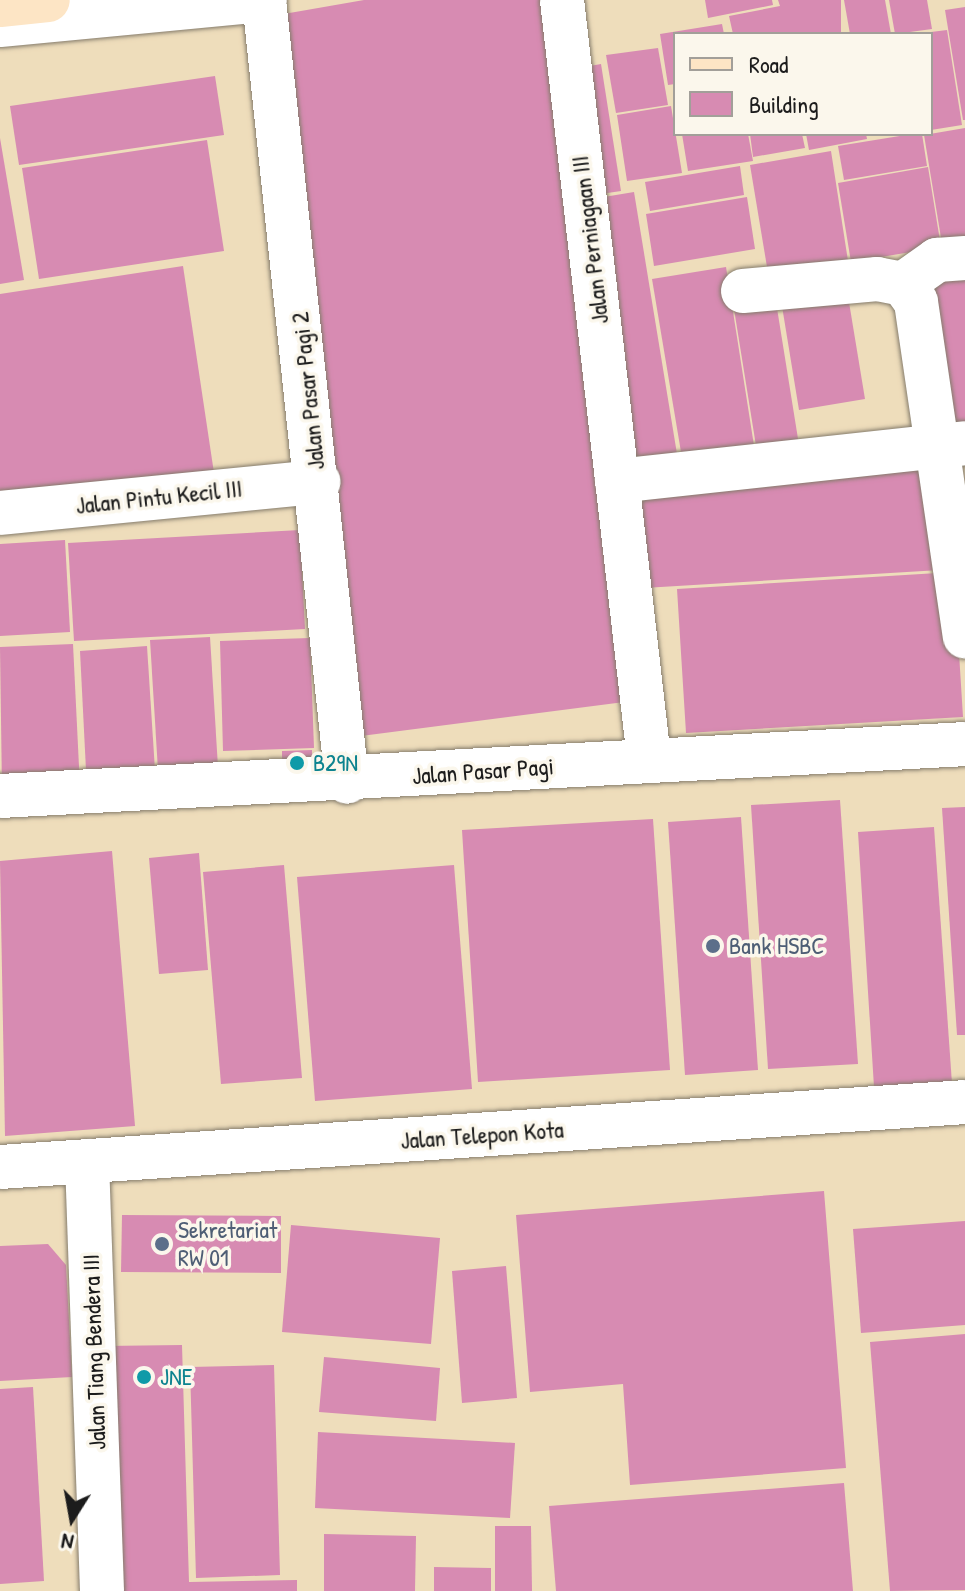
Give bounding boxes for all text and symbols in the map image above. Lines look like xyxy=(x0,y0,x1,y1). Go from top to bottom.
legend xyxy=(673,32,933,136)
text: Road xyxy=(749,48,788,80)
text: Building xyxy=(749,88,819,120)
street label: Jalan Perniagaan III xyxy=(565,154,615,326)
street label: Jalan Pasar Pagi 2 xyxy=(285,311,331,471)
street label: Jalan Pintu Kecil III xyxy=(74,474,244,520)
place label: B29N xyxy=(313,749,358,777)
street label: Jalan Pasar Pagi xyxy=(411,752,555,790)
marker: B29N xyxy=(288,754,306,772)
place label: Bank HSBC xyxy=(729,932,824,960)
marker: Bank HSBC xyxy=(704,937,722,955)
street label: Jalan Telepon Kota xyxy=(400,1115,564,1155)
place label: Sekretariat RW 01 xyxy=(178,1216,277,1272)
marker: Sekretariat RW 01 xyxy=(153,1235,171,1253)
street label: Jalan Tiang Bendera III xyxy=(76,1254,112,1450)
place label: JNE xyxy=(160,1363,192,1391)
marker: JNE xyxy=(135,1368,153,1386)
north arrow xyxy=(32,1479,112,1559)
text: N xyxy=(59,1527,76,1558)

